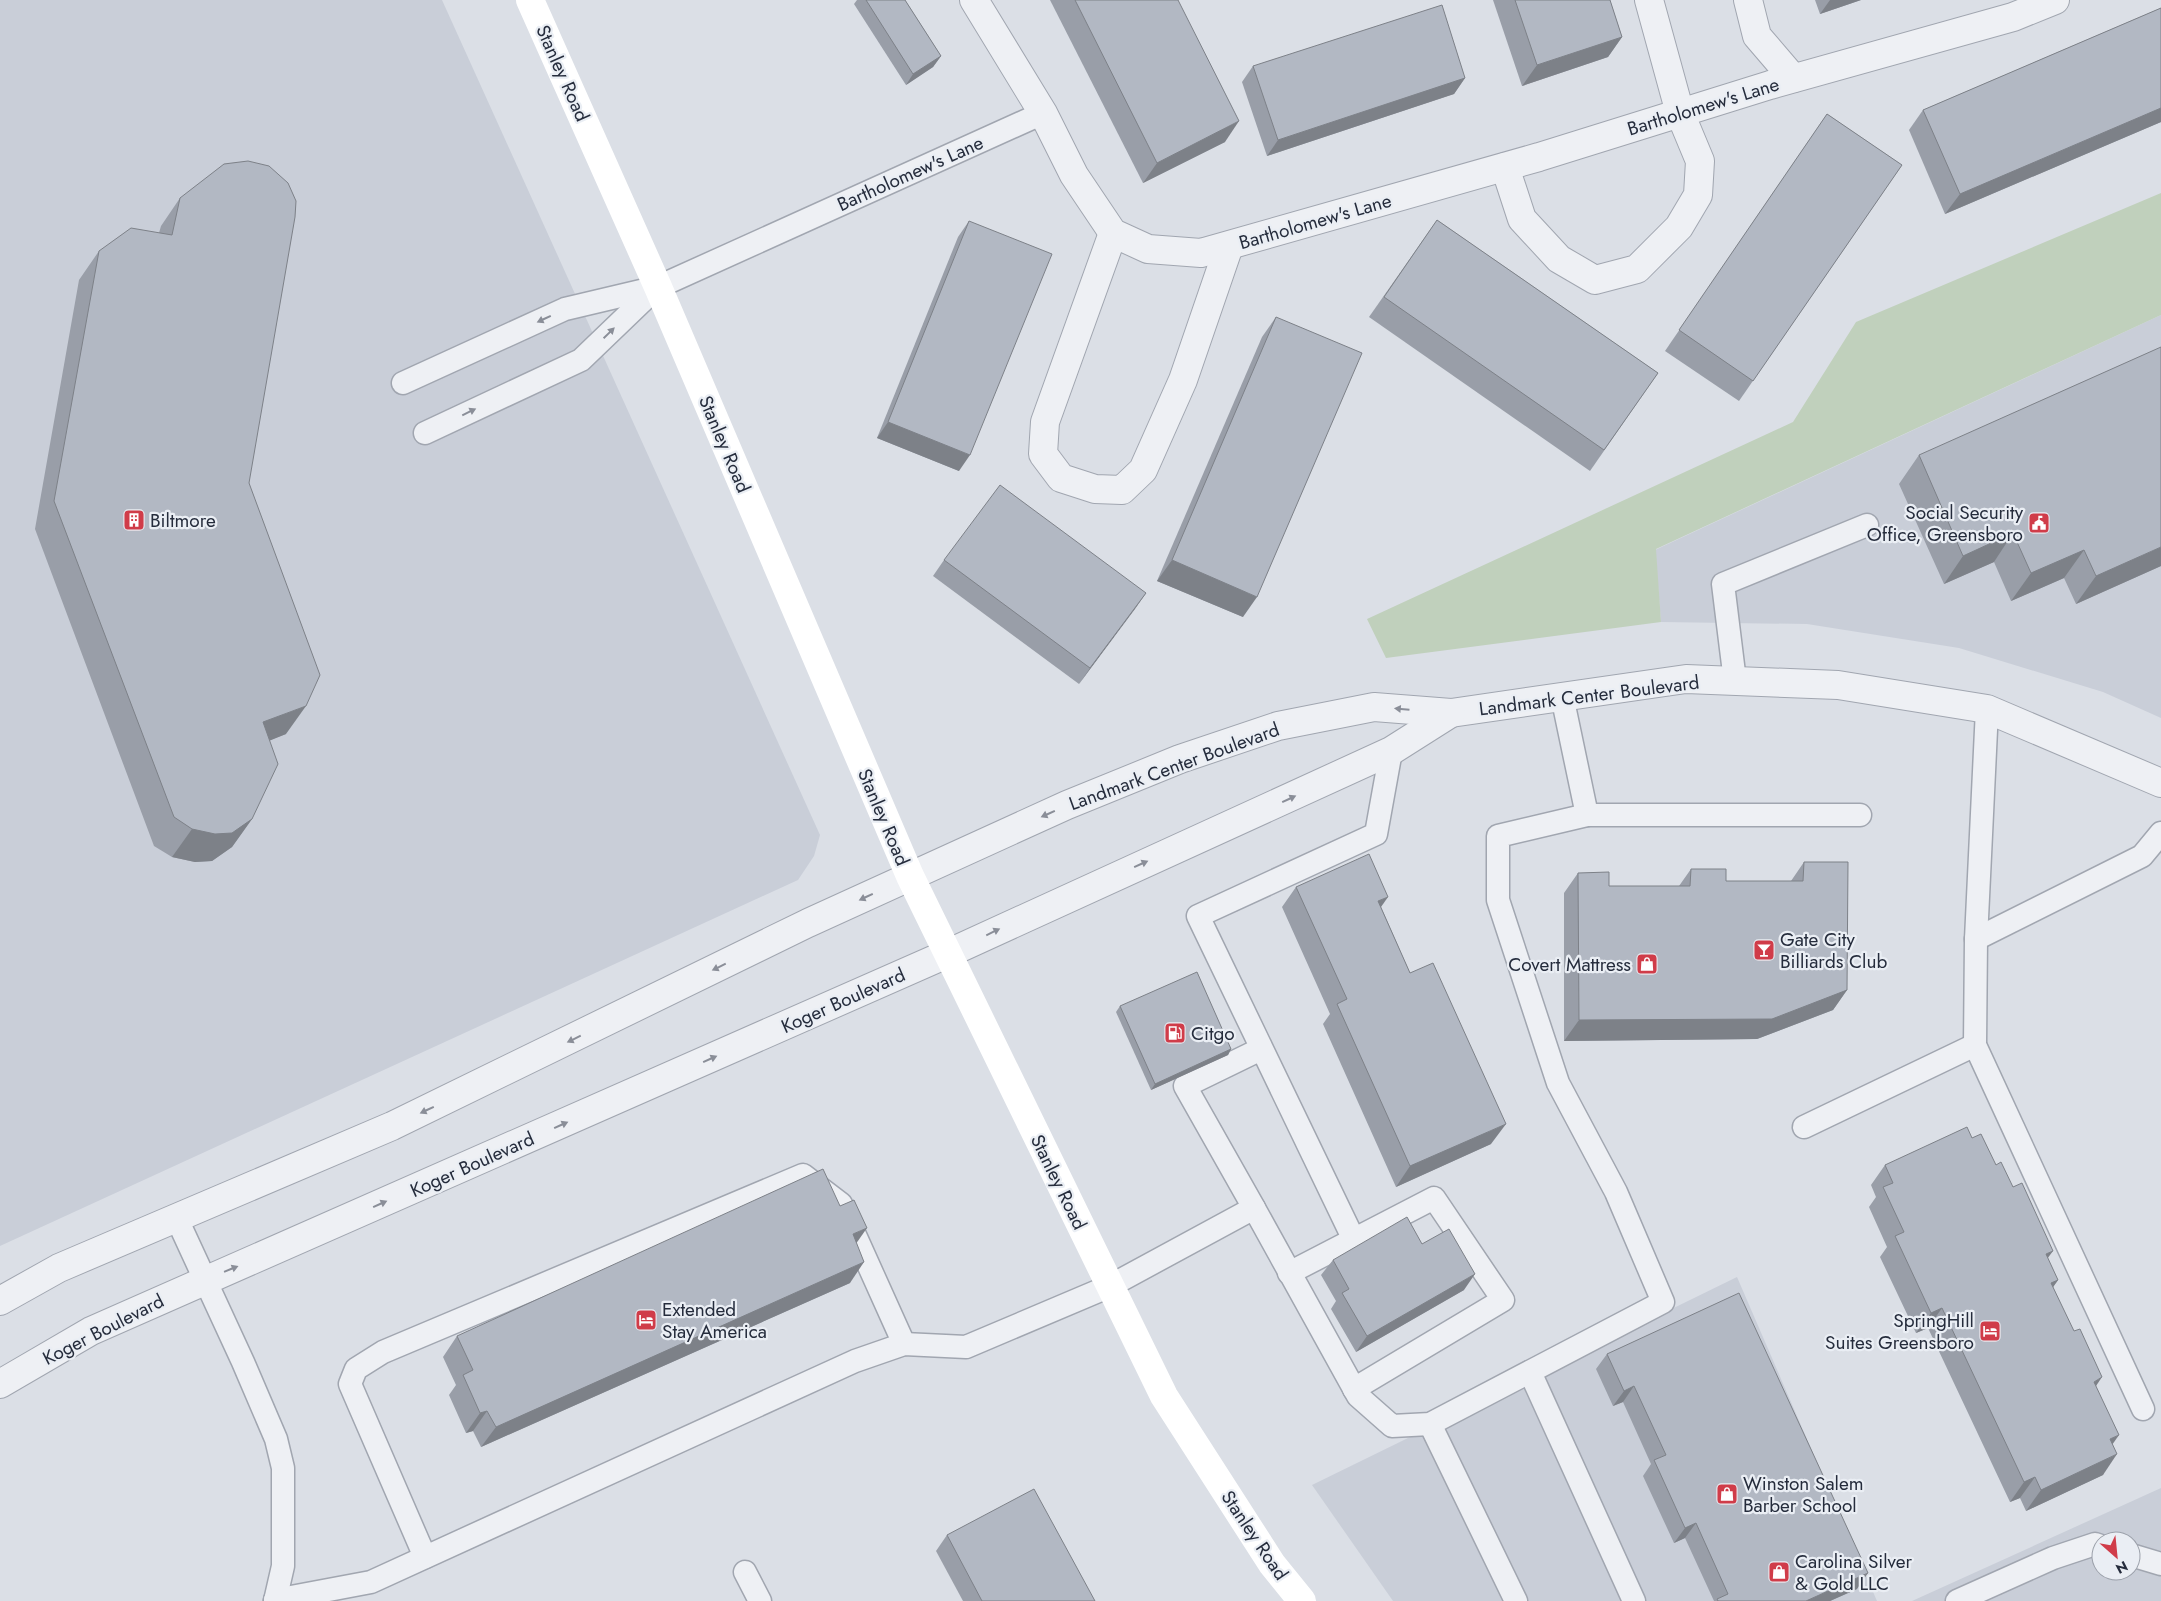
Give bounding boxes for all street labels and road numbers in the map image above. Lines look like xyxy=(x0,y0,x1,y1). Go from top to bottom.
street label: Stanley Road xyxy=(529,21,596,126)
street label: Bartholomew's Lane xyxy=(1624,70,1783,142)
street label: Bartholomew's Lane xyxy=(833,129,988,218)
street label: Bartholomew's Lane xyxy=(1236,187,1395,256)
street label: Stanley Road xyxy=(692,392,757,497)
street label: Landmark Center Boulevard xyxy=(1477,669,1701,722)
street label: Landmark Center Boulevard xyxy=(1065,716,1283,817)
street label: Stanley Road xyxy=(851,765,916,870)
street label: Koger Boulevard xyxy=(777,961,909,1040)
street label: Koger Boulevard xyxy=(406,1125,538,1204)
street label: Stanley Road xyxy=(1024,1130,1093,1234)
street label: Koger Boulevard xyxy=(38,1287,169,1372)
street label: Stanley Road xyxy=(1215,1485,1295,1586)

